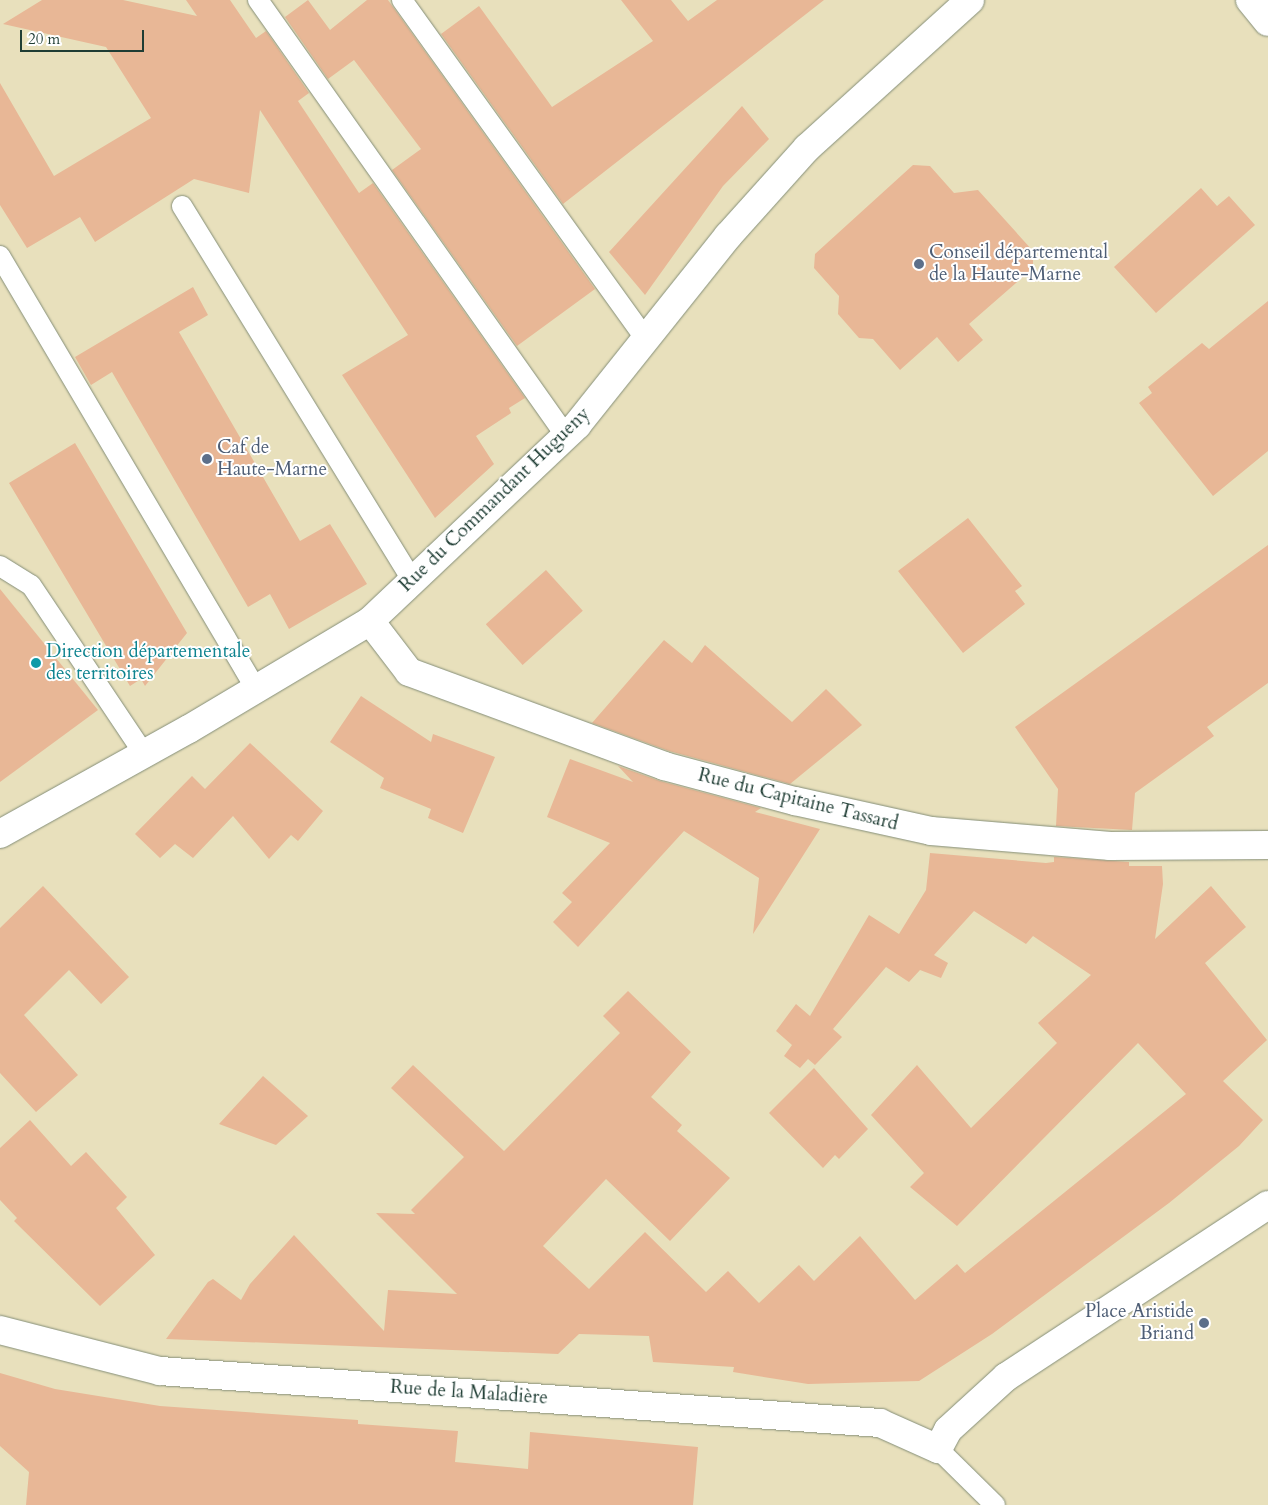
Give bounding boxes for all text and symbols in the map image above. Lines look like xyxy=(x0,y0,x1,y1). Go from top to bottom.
scale bar xyxy=(22,20,146,52)
text: 20 m xyxy=(28,29,60,49)
place label: Conseil départemental de la Haute-Marne xyxy=(929,242,1108,286)
marker: Conseil départemental de la Haute-Marne xyxy=(913,258,925,270)
street label: Rue du Commandant Hugueny xyxy=(395,403,595,597)
place label: Caf de Haute-Marne xyxy=(217,437,327,481)
marker: Caf de Haute-Marne xyxy=(201,453,213,465)
place label: Direction départementale des territoires xyxy=(46,641,250,685)
marker: Direction départementale des territoires xyxy=(30,657,42,669)
street label: Rue du Capitaine Tassard xyxy=(696,764,900,836)
place label: Place Aristide Briand xyxy=(1085,1301,1194,1345)
marker: Place Aristide Briand xyxy=(1198,1317,1210,1329)
street label: Rue de la Maladière xyxy=(389,1376,549,1410)

